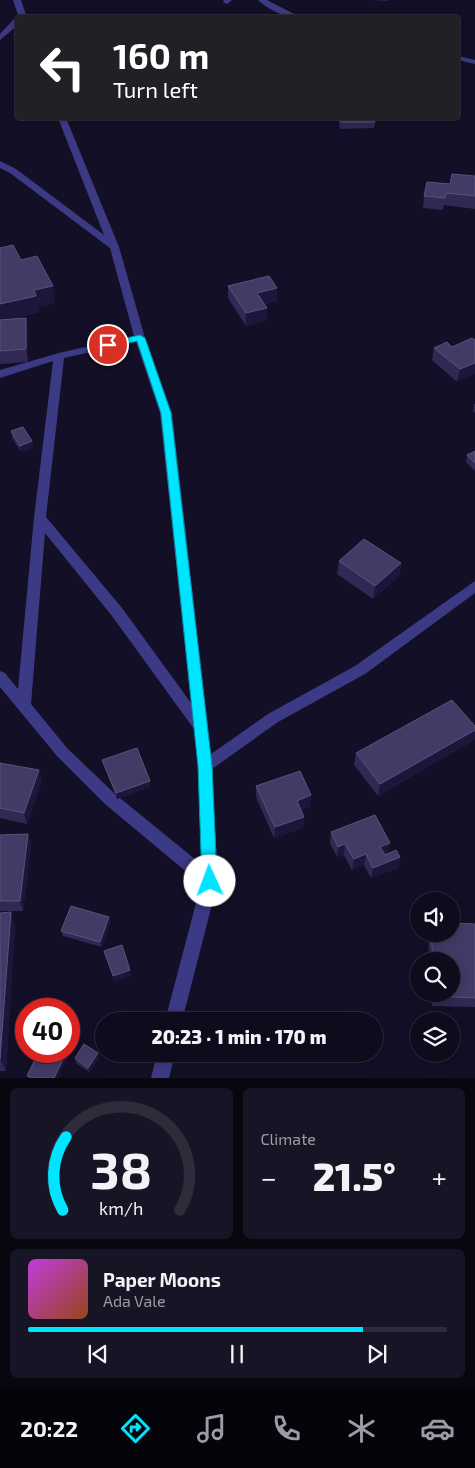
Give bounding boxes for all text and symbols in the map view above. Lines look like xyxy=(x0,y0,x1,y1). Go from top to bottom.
text: 160 m xyxy=(113,34,209,76)
icon: left xyxy=(30,35,95,100)
text: Turn left xyxy=(113,76,198,102)
pin xyxy=(87,324,129,366)
icon: arrive xyxy=(94,331,122,359)
position arrow xyxy=(183,854,235,906)
map controls xyxy=(410,892,460,1062)
button: sound xyxy=(410,892,460,942)
button: search xyxy=(410,952,460,1002)
speed limit sign: 40 xyxy=(15,998,80,1063)
button: layers xyxy=(410,1012,460,1062)
text: 20:23 · 1 min · 170 m xyxy=(151,1025,327,1048)
text: Climate xyxy=(261,1129,316,1148)
text: 38 xyxy=(90,1137,152,1199)
text: 21.5° xyxy=(313,1153,396,1199)
text: − xyxy=(261,1160,277,1194)
text: + xyxy=(432,1160,447,1194)
text: km/h xyxy=(99,1197,143,1219)
text: Paper Moons xyxy=(103,1268,221,1291)
text: Ada Vale xyxy=(103,1291,166,1310)
icon: previous xyxy=(84,1340,112,1368)
icon: pause xyxy=(223,1340,251,1368)
icon: next xyxy=(363,1340,391,1368)
icon: directions xyxy=(118,1411,153,1446)
icon: music xyxy=(194,1411,229,1446)
icon: phone xyxy=(269,1411,304,1446)
icon: climate xyxy=(344,1411,379,1446)
icon: car xyxy=(420,1411,455,1446)
text: 20:22 xyxy=(20,1415,78,1441)

